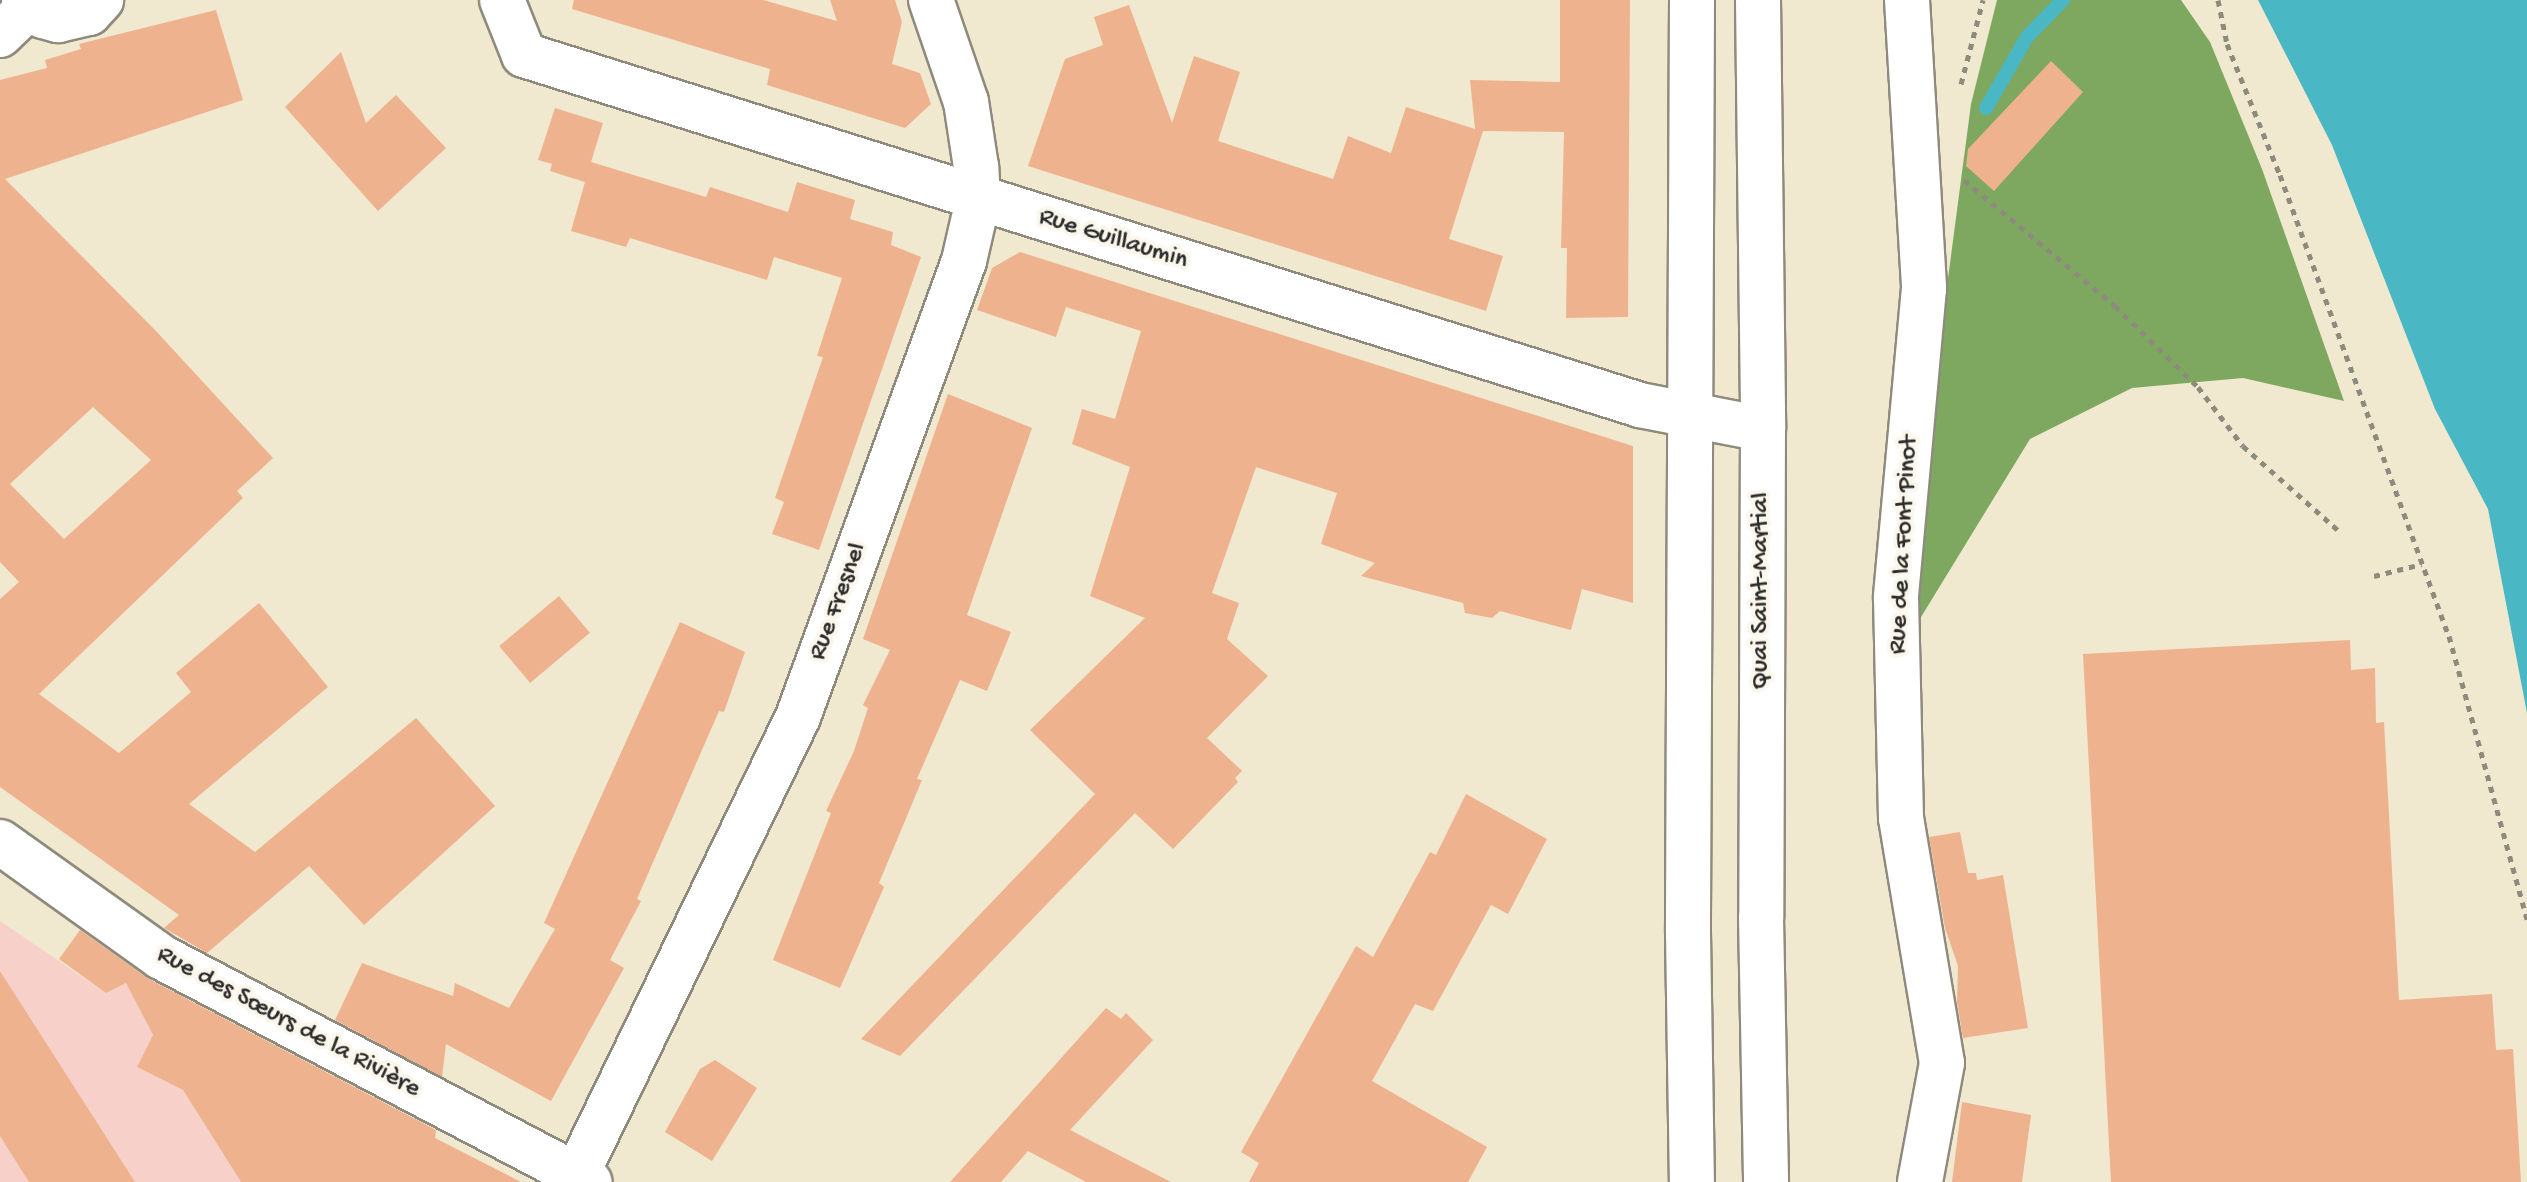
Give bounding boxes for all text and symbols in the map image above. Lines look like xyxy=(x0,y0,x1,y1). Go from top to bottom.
street label: Rue Guillaumin xyxy=(1035,203,1191,277)
street label: Rue de la Font Pinot xyxy=(1884,435,1926,655)
street label: Quai Saint-Martial xyxy=(1746,492,1778,690)
street label: Rue Fresnel xyxy=(803,539,875,665)
street label: Rue des Sœurs de la Rivière xyxy=(151,940,425,1106)

